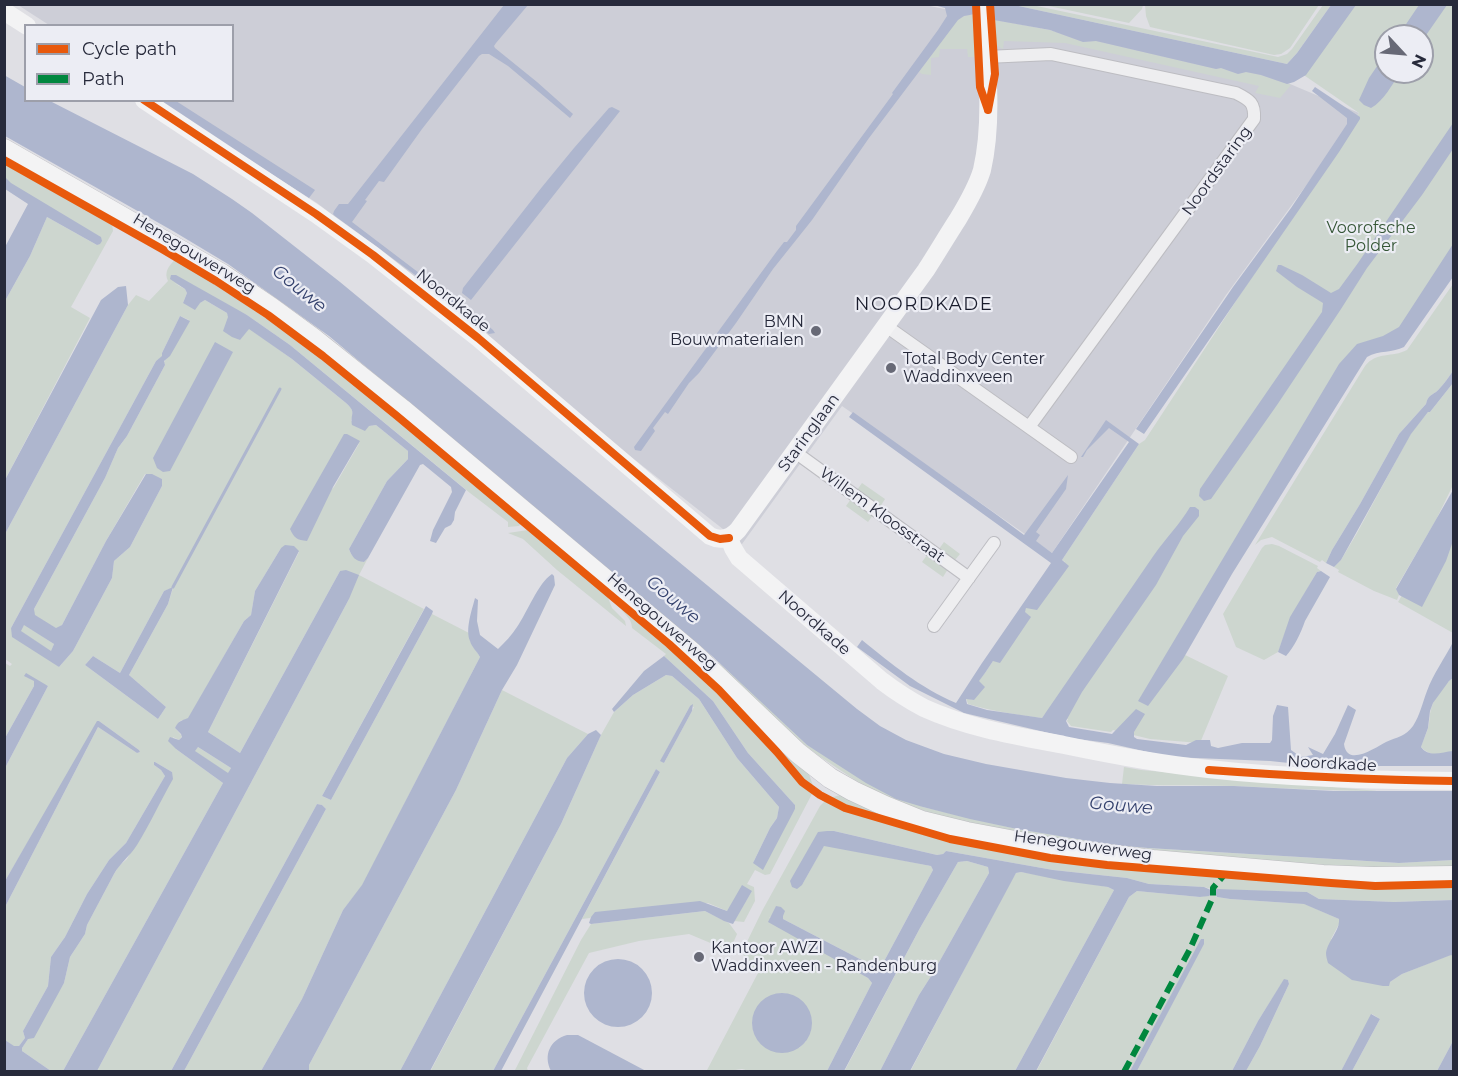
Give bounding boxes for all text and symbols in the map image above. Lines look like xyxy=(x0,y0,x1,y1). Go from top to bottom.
legend xyxy=(24,24,234,102)
north arrow xyxy=(1374,24,1434,84)
text: Cycle path xyxy=(82,38,177,60)
text: N xyxy=(1407,51,1430,71)
text: Path xyxy=(82,68,125,90)
street label: Noordstaring xyxy=(1178,123,1256,219)
street label: Henegouwerweg xyxy=(129,210,259,298)
park label: Voorofsche Polder xyxy=(1326,218,1416,256)
water label: Gouwe xyxy=(267,261,331,317)
street label: Noordkade xyxy=(412,265,494,337)
district label: NOORDKADE xyxy=(855,294,993,316)
place label: BMN Bouwmaterialen xyxy=(670,312,804,350)
marker: BMN Bouwmaterialen xyxy=(809,324,823,338)
place label: Total Body Center Waddinxveen xyxy=(903,349,1045,387)
marker: Total Body Center Waddinxveen xyxy=(884,361,898,375)
street label: Staringlaan xyxy=(774,390,844,476)
street label: Willem Kloosstraat xyxy=(816,463,948,567)
street label: Henegouwerweg xyxy=(603,569,721,675)
water label: Gouwe xyxy=(642,571,704,629)
street label: Noordkade xyxy=(774,586,854,660)
street label: Noordkade xyxy=(1287,752,1377,776)
water label: Gouwe xyxy=(1088,792,1154,820)
street label: Henegouwerweg xyxy=(1013,827,1153,865)
place label: Kantoor AWZI Waddinxveen - Randenburg xyxy=(711,938,937,976)
marker: Kantoor AWZI Waddinxveen - Randenburg xyxy=(692,950,706,964)

